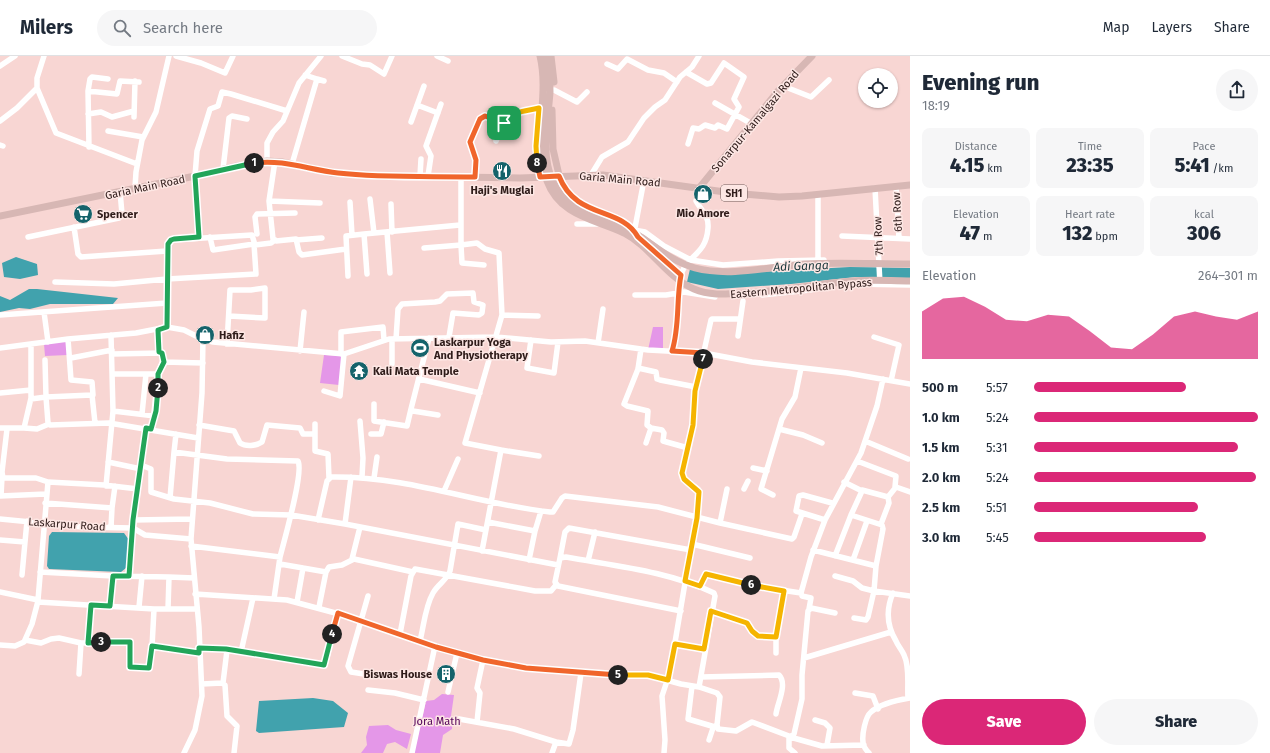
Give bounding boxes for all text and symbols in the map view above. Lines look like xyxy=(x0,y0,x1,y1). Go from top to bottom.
search box xyxy=(97,10,377,46)
text: Milers xyxy=(20,16,73,39)
icon: search xyxy=(111,17,133,39)
text: Search here xyxy=(143,19,223,37)
text: Map xyxy=(1103,19,1129,36)
text: Layers xyxy=(1151,19,1192,36)
text: Share xyxy=(1214,19,1250,36)
street label: Sonarpur-Kamalgazi Road xyxy=(709,68,802,175)
map controls xyxy=(858,68,898,108)
button: locate xyxy=(858,68,898,108)
text: Evening run xyxy=(922,69,1039,96)
button: share xyxy=(1216,69,1258,111)
text: 18:19 xyxy=(922,98,950,113)
pin xyxy=(487,106,521,140)
icon: arrive xyxy=(493,112,515,134)
text: Distance xyxy=(955,140,997,153)
text: Time xyxy=(1078,140,1102,153)
text: Pace xyxy=(1193,140,1215,153)
pin: 1 xyxy=(244,153,264,173)
pin: 8 xyxy=(527,153,547,173)
text: 4.15 xyxy=(950,153,984,177)
text: 23:35 xyxy=(1066,153,1114,177)
text: 5:41 xyxy=(1175,153,1210,177)
text: 1 xyxy=(251,156,257,169)
text: 8 xyxy=(534,156,540,169)
restaurant icon: Haji's Muglai xyxy=(491,160,513,182)
text: km xyxy=(984,162,1002,175)
text: /km xyxy=(1210,162,1233,175)
street label: Garia Main Road xyxy=(579,169,661,190)
street label: Garia Main Road xyxy=(104,173,186,202)
shop icon: Mio Amore xyxy=(692,183,714,205)
place label: Haji's Muglai xyxy=(470,184,534,197)
road number: SH1 xyxy=(721,185,747,201)
street label: 6th Row xyxy=(890,192,905,232)
supermarket icon: Spencer xyxy=(72,203,94,225)
place label: Mio Amore xyxy=(676,207,730,220)
place label: Spencer xyxy=(97,208,138,221)
text: Elevation xyxy=(953,208,999,221)
text: Heart rate xyxy=(1065,208,1115,221)
text: kcal xyxy=(1194,208,1214,221)
street label: 7th Row xyxy=(871,216,886,256)
text: 47 xyxy=(960,221,980,245)
text: 132 xyxy=(1062,221,1092,245)
text: 306 xyxy=(1187,221,1221,245)
text: m xyxy=(980,230,992,243)
text: bpm xyxy=(1092,230,1118,243)
water label: Adi Ganga xyxy=(772,258,829,274)
text: Elevation xyxy=(922,268,976,283)
text: 264–301 m xyxy=(1198,268,1258,283)
street label: Eastern Metropolitan Bypass xyxy=(730,276,872,301)
shop icon: Hafiz xyxy=(194,324,216,346)
place label: Hafiz xyxy=(219,329,244,342)
place label: Laskarpur Yoga And Physiotherapy xyxy=(433,336,528,362)
sports icon: Laskarpur Yoga And Physiotherapy xyxy=(409,337,431,359)
pin: 7 xyxy=(693,349,713,369)
text: 7 xyxy=(700,352,706,365)
temple icon: Kali Mata Temple xyxy=(348,360,370,382)
place label: Kali Mata Temple xyxy=(373,365,459,378)
pin: 2 xyxy=(148,378,168,398)
text: 500 m xyxy=(922,380,958,395)
text: 5:57 xyxy=(986,380,1008,395)
text: 2 xyxy=(155,381,161,394)
text: 1.0 km xyxy=(922,410,960,425)
text: 5:24 xyxy=(986,410,1009,425)
text: 1.5 km xyxy=(922,440,960,455)
text: 5:31 xyxy=(986,440,1008,455)
text: 2.0 km xyxy=(922,470,961,485)
text: 5:24 xyxy=(986,470,1009,485)
text: 2.5 km xyxy=(922,500,960,515)
text: 5:51 xyxy=(986,500,1007,515)
street label: Laskarpur Road xyxy=(28,515,106,534)
text: 3.0 km xyxy=(922,530,961,545)
text: 5:45 xyxy=(986,530,1009,545)
pin: 6 xyxy=(741,575,761,595)
text: 6 xyxy=(748,578,754,591)
pin: 4 xyxy=(322,624,342,644)
text: 4 xyxy=(329,627,335,640)
pin: 3 xyxy=(91,632,111,652)
text: 3 xyxy=(98,635,104,648)
building icon: Biswas House xyxy=(435,663,457,685)
pin: 5 xyxy=(608,665,628,685)
place label: Biswas House xyxy=(364,668,432,681)
text: 5 xyxy=(615,668,621,681)
button: Save xyxy=(922,699,1086,745)
button: Share xyxy=(1094,699,1258,745)
park label: Jora Math xyxy=(413,715,461,728)

